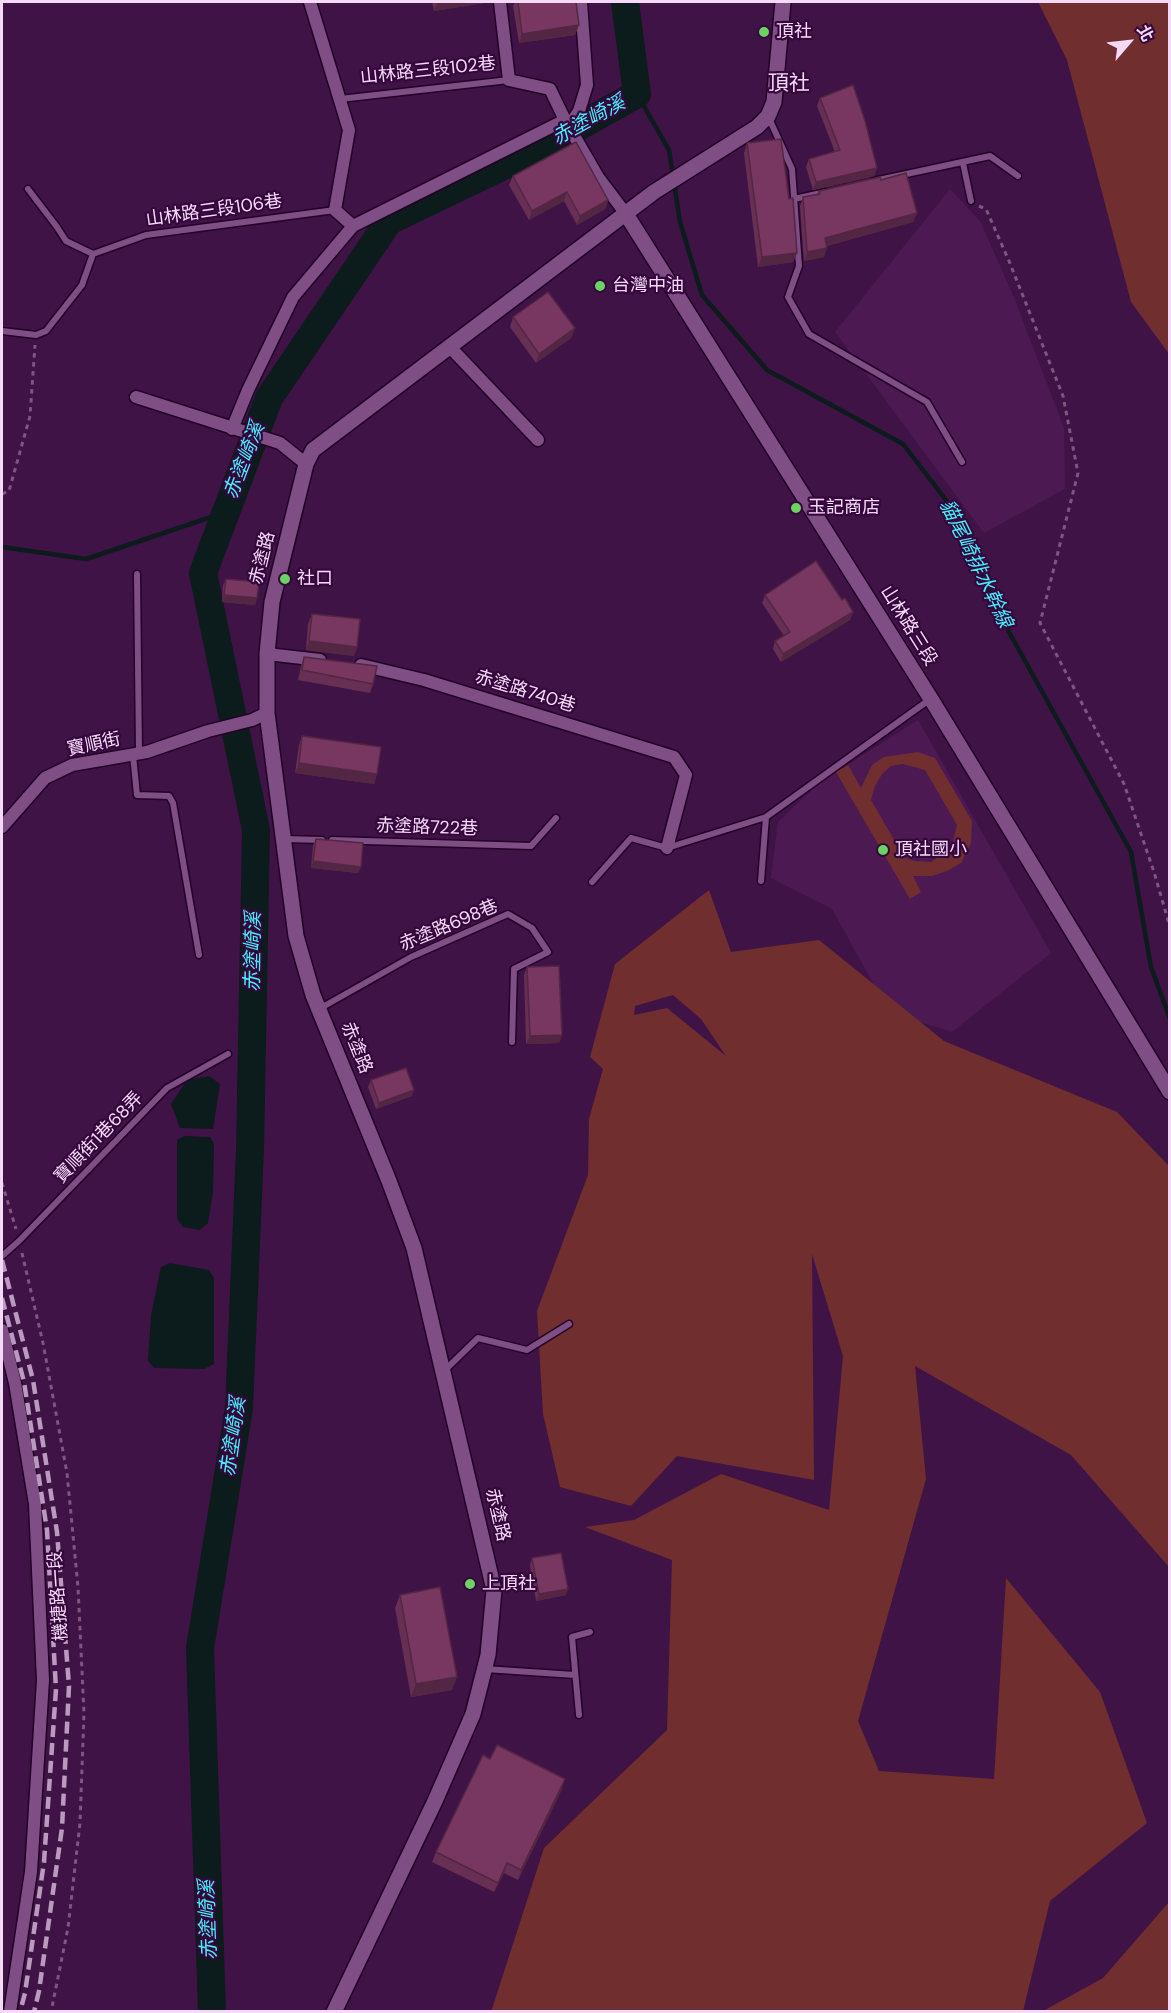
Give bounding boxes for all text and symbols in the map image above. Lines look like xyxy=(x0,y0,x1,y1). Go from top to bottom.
north arrow xyxy=(1099,12,1159,72)
place label: 頂社 xyxy=(776,21,812,43)
text: 北 xyxy=(1132,21,1158,45)
marker: 頂社 xyxy=(757,25,771,39)
street label: 山林路三段102巷 xyxy=(359,53,497,89)
district label: 頂社 xyxy=(768,71,810,97)
water label: 赤塗崎溪 xyxy=(548,91,630,151)
street label: 山林路三段106巷 xyxy=(145,191,283,231)
place label: 台灣中油 xyxy=(612,275,684,297)
marker: 台灣中油 xyxy=(593,279,607,293)
water label: 赤塗崎溪 xyxy=(219,419,271,503)
water label: 貓尾崎排水幹線 xyxy=(934,496,1016,632)
place label: 玉記商店 xyxy=(808,497,880,519)
marker: 玉記商店 xyxy=(789,501,803,515)
street label: 赤塗路 xyxy=(246,529,280,587)
place label: 社口 xyxy=(297,568,333,590)
marker: 社口 xyxy=(278,572,292,586)
street label: 山林路三段 xyxy=(875,582,941,670)
street label: 赤塗路740巷 xyxy=(472,666,578,718)
street label: 寶順街 xyxy=(65,729,123,761)
street label: 赤塗路722巷 xyxy=(376,815,478,841)
place label: 頂社國小 xyxy=(895,839,967,861)
marker: 頂社國小 xyxy=(876,843,890,857)
street label: 赤塗路698巷 xyxy=(397,896,501,956)
water label: 赤塗崎溪 xyxy=(241,912,267,992)
street label: 赤塗路 xyxy=(336,1019,376,1077)
street label: 寶順街1巷68弄 xyxy=(50,1088,148,1188)
water label: 赤塗崎溪 xyxy=(217,1396,251,1478)
street label: 赤塗路 xyxy=(480,1486,514,1544)
street label: 機捷路一段 xyxy=(45,1550,73,1642)
place label: 上頂社 xyxy=(482,1573,536,1595)
marker: 上頂社 xyxy=(463,1577,477,1591)
water label: 赤塗崎溪 xyxy=(196,1880,222,1960)

